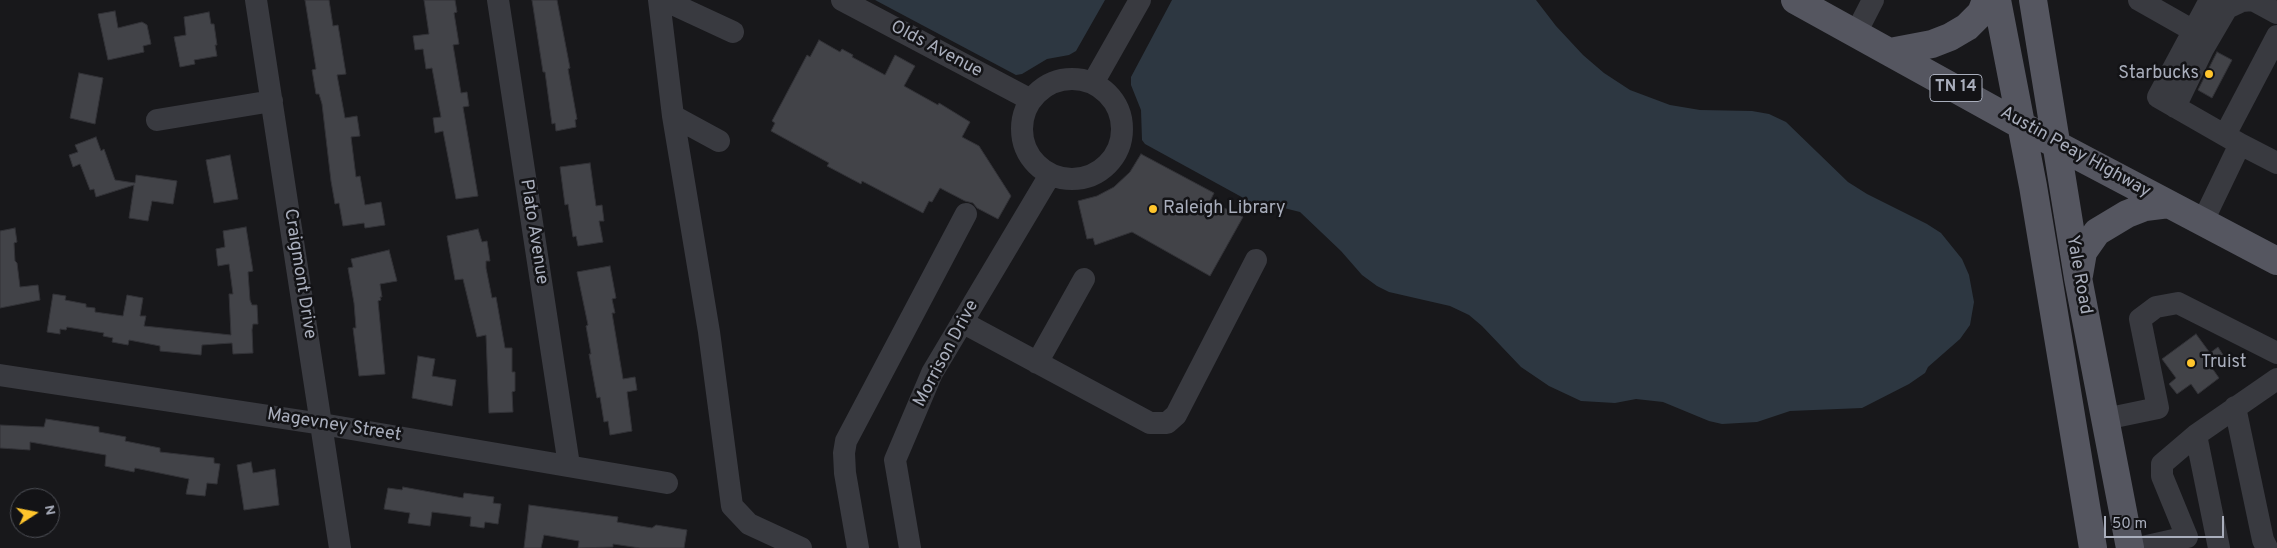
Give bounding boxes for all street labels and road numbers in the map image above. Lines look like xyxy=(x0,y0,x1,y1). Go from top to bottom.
street label: Olds Avenue xyxy=(886,17,986,83)
road number: TN 14 xyxy=(1930,75,1982,102)
street label: Austin Peay Highway xyxy=(1996,103,2154,203)
street label: Plato Avenue xyxy=(514,178,552,286)
street label: Craigmont Drive xyxy=(278,207,320,341)
street label: Yale Road xyxy=(2060,234,2096,316)
street label: Morrison Drive xyxy=(910,297,984,411)
street label: Magevney Street xyxy=(265,405,403,447)

